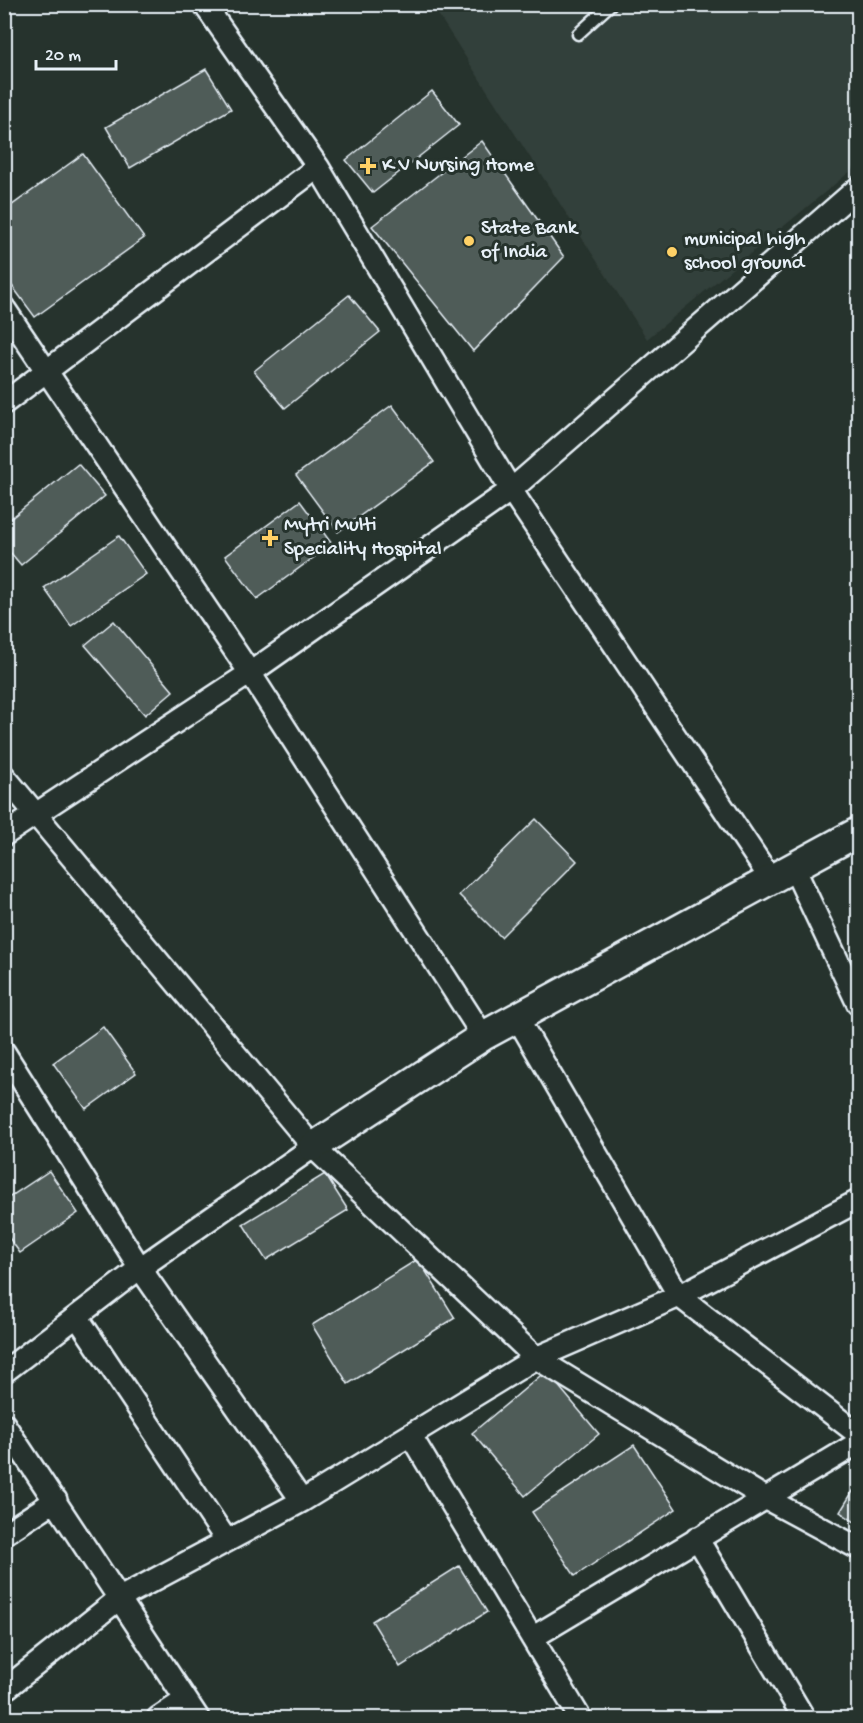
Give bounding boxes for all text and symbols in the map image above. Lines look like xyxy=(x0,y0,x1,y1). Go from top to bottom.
scale bar xyxy=(36,33,116,71)
text: 20 m xyxy=(45,46,81,67)
place label: K V Nursing Home xyxy=(382,154,535,179)
marker: K V Nursing Home xyxy=(359,157,377,175)
place label: State Bank of India xyxy=(481,217,580,266)
place label: municipal high school ground xyxy=(684,228,806,277)
marker: State Bank of India xyxy=(462,234,476,248)
marker: municipal high school ground xyxy=(665,245,679,259)
place label: Mytri Multi Speciality Hospital xyxy=(284,514,442,563)
marker: Mytri Multi Speciality Hospital xyxy=(261,529,279,547)

